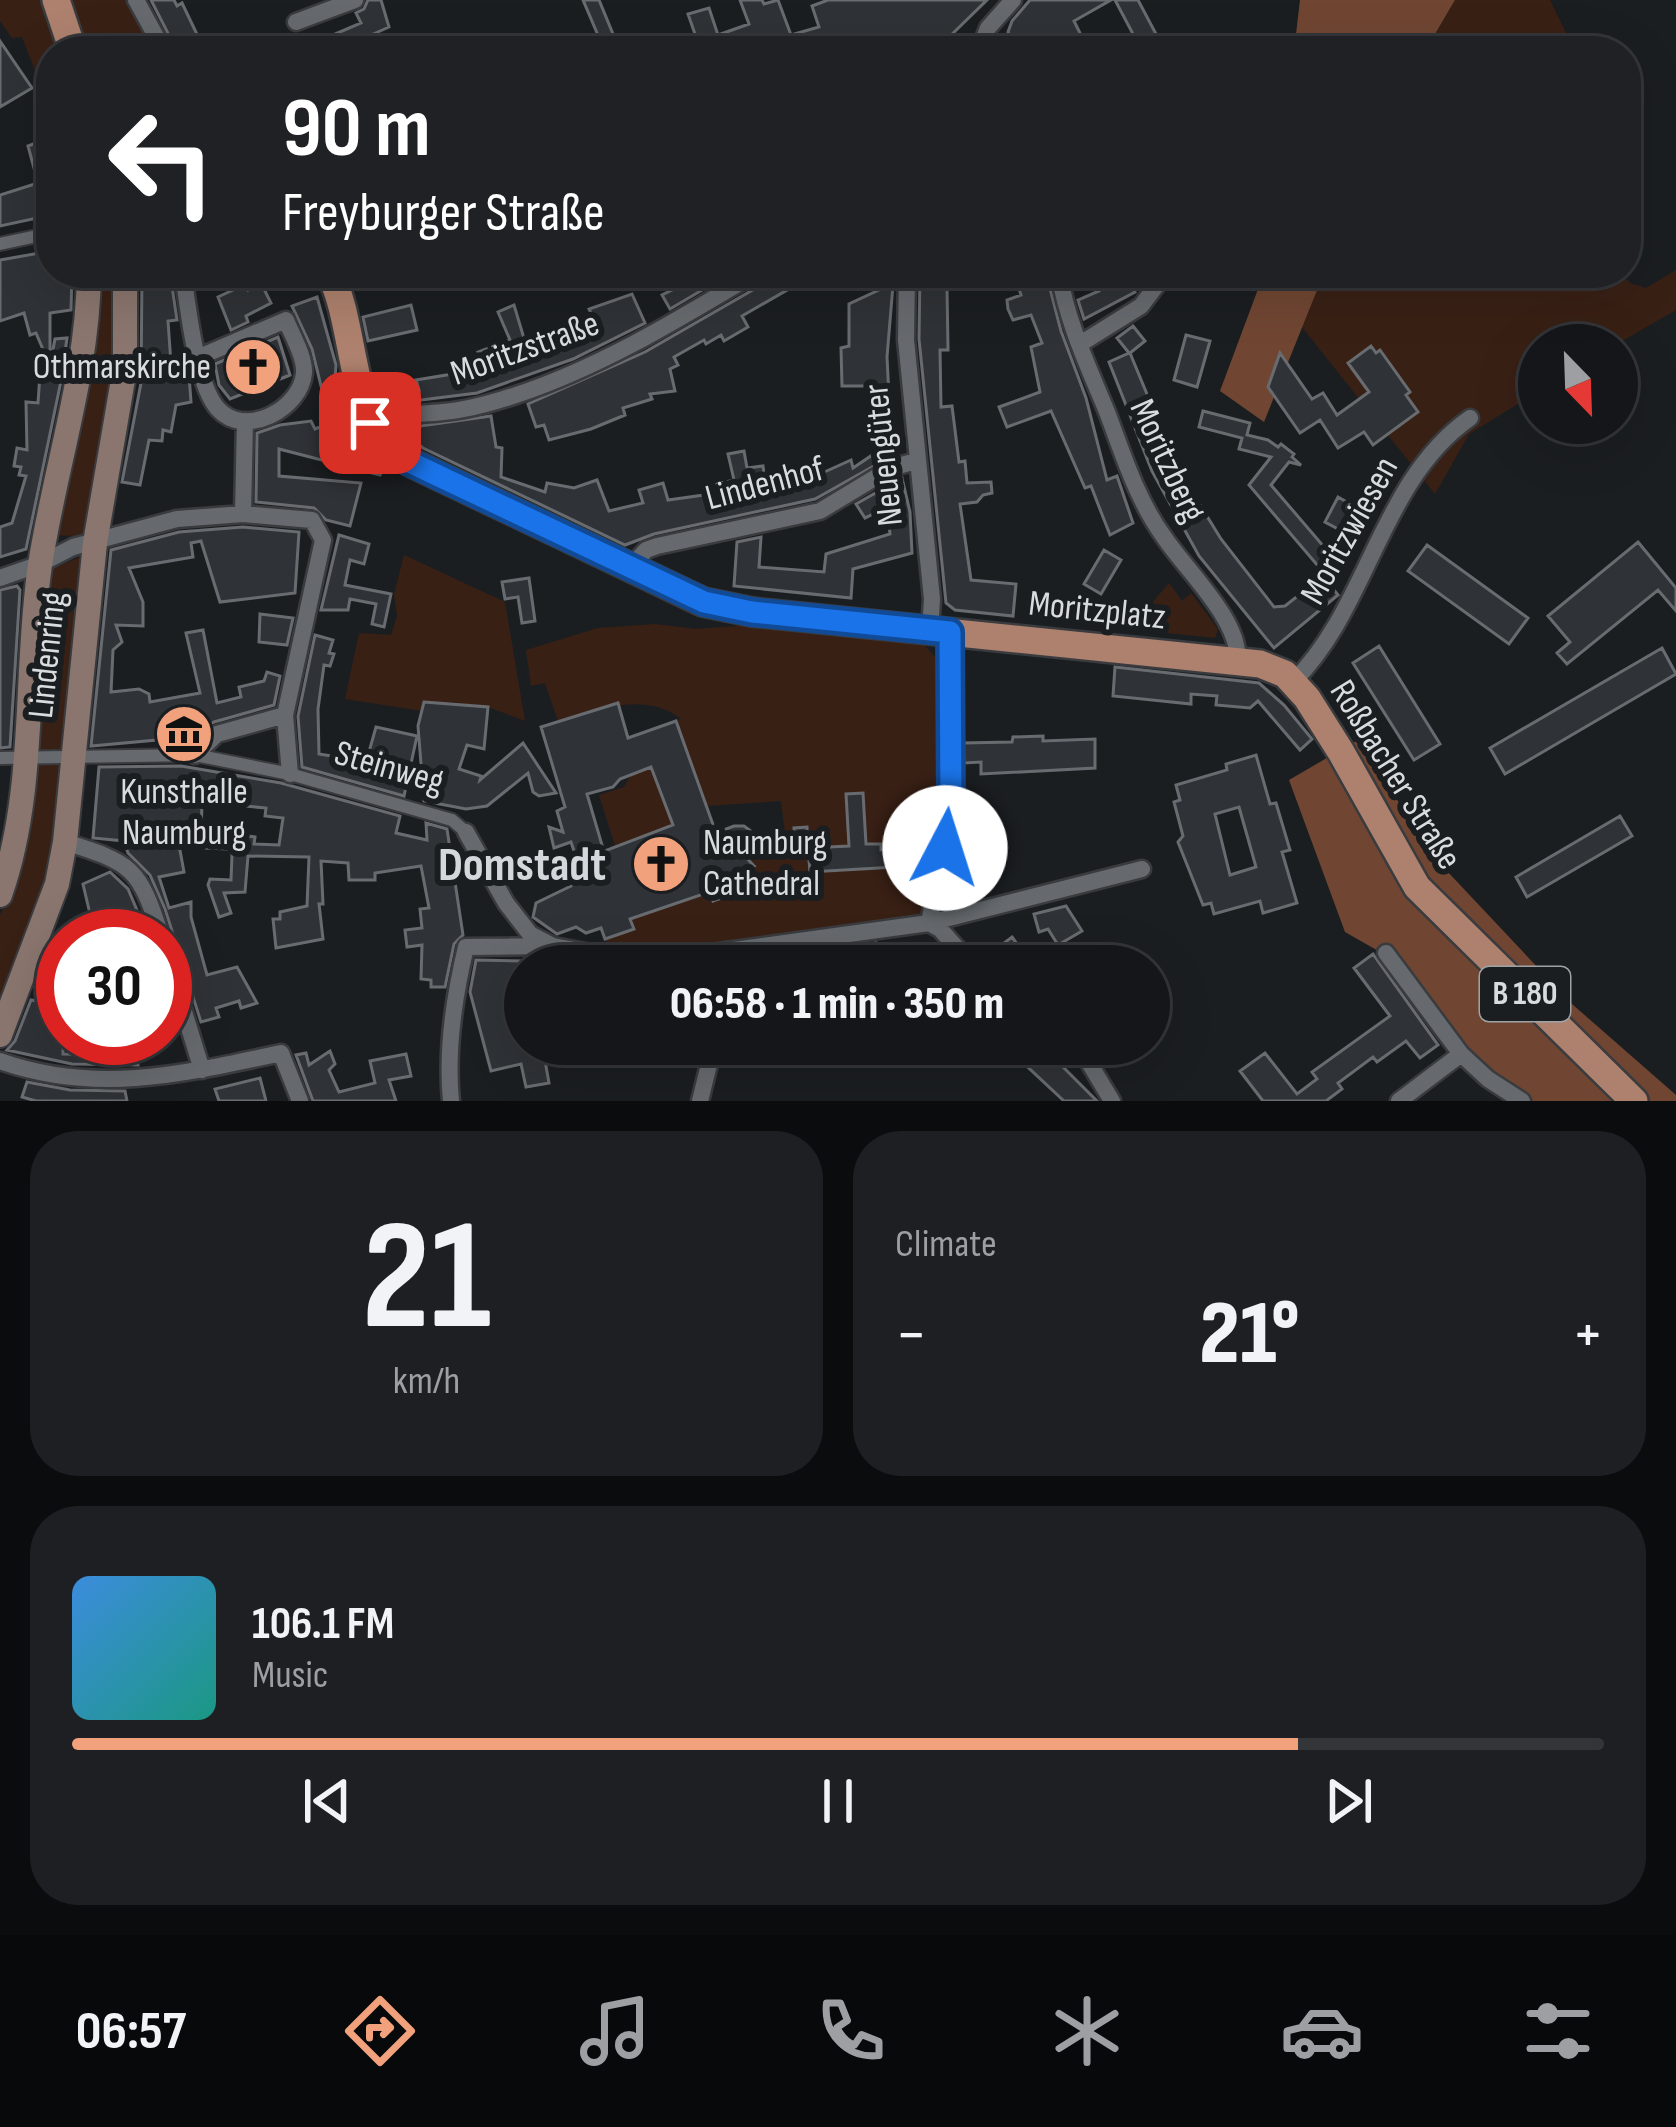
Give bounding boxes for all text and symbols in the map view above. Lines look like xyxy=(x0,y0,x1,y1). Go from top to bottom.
text: 90 m xyxy=(282,79,431,180)
icon: left xyxy=(84,84,240,240)
text: Freyburger Straße xyxy=(282,181,605,246)
street label: Moritzstraße xyxy=(445,302,605,396)
north arrow xyxy=(1518,324,1638,444)
map controls xyxy=(1518,324,1638,444)
church icon: Othmarskirche xyxy=(222,336,284,398)
place label: Othmarskirche xyxy=(33,346,211,389)
pin xyxy=(319,372,421,474)
street label: Neuengüter xyxy=(855,382,913,528)
icon: arrive xyxy=(337,390,403,456)
street label: Moritzberg xyxy=(1120,393,1214,529)
street label: Lindenhof xyxy=(701,447,830,520)
street label: Moritzwiesen xyxy=(1292,450,1408,612)
street label: Moritzplatz xyxy=(1027,582,1168,640)
street label: Lindenring xyxy=(20,590,76,720)
street label: Roßbacher Straße xyxy=(1320,672,1470,878)
museum icon: Kunsthalle Naumburg xyxy=(153,703,215,765)
street label: Steinweg xyxy=(329,732,449,804)
place label: Kunsthalle Naumburg xyxy=(120,771,248,855)
position arrow xyxy=(882,785,1008,911)
place label: Naumburg Cathedral xyxy=(703,822,827,906)
church icon: Naumburg Cathedral xyxy=(630,833,692,895)
district label: Domstadt xyxy=(438,837,606,894)
speed limit sign: 30 xyxy=(36,909,192,1065)
road number: B 180 xyxy=(1480,967,1570,1021)
text: 06:58 · 1 min · 350 m xyxy=(670,977,1004,1032)
text: 21 xyxy=(362,1186,491,1373)
text: Climate xyxy=(895,1221,997,1268)
text: 21° xyxy=(1199,1281,1300,1389)
text: − xyxy=(895,1296,927,1375)
text: + xyxy=(1572,1296,1604,1375)
text: km/h xyxy=(393,1358,460,1405)
text: 106.1 FM xyxy=(252,1597,394,1652)
text: Music xyxy=(252,1652,328,1699)
icon: previous xyxy=(294,1768,360,1834)
icon: pause xyxy=(805,1768,871,1834)
icon: next xyxy=(1316,1768,1382,1834)
icon: directions xyxy=(338,1989,422,2073)
icon: music xyxy=(573,1989,657,2073)
icon: phone xyxy=(809,1989,893,2073)
icon: climate xyxy=(1045,1989,1129,2073)
icon: car xyxy=(1280,1989,1364,2073)
icon: filters xyxy=(1516,1989,1600,2073)
text: 06:57 xyxy=(76,1999,186,2064)

